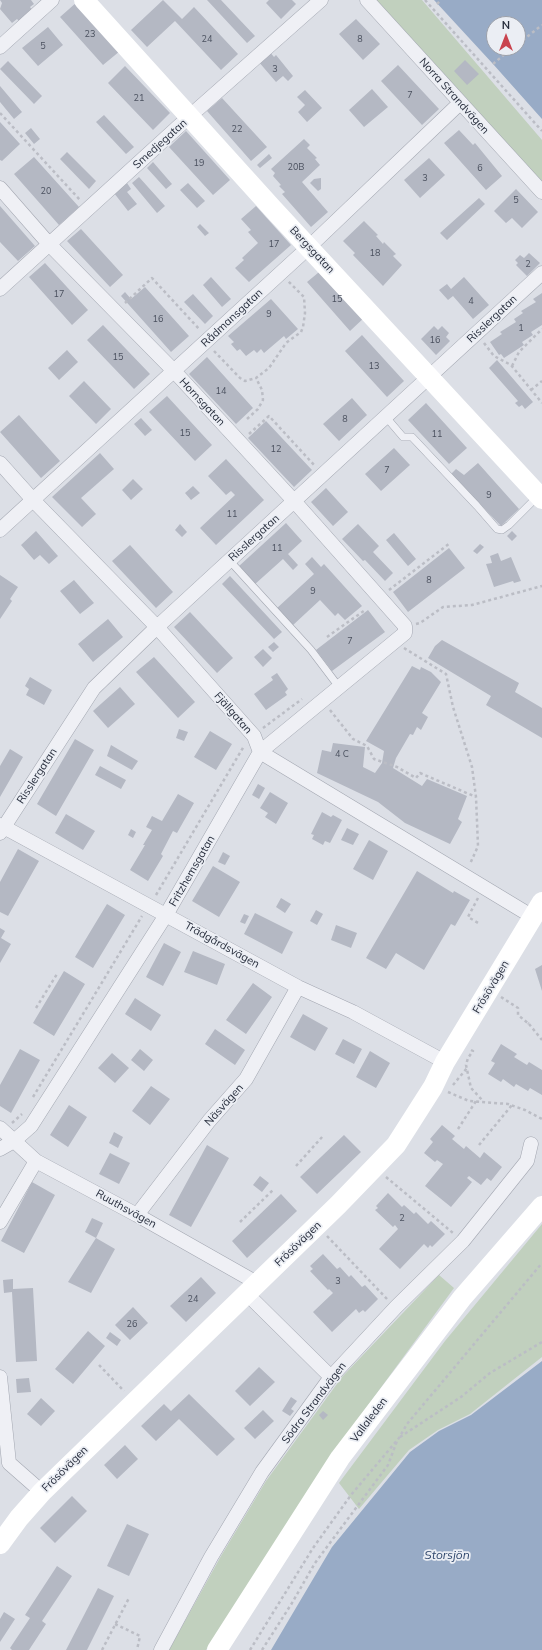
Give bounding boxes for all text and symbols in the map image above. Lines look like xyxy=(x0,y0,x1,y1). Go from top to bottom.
north arrow xyxy=(486,16,526,56)
text: N xyxy=(502,18,510,32)
house number: 23 xyxy=(85,29,95,39)
house number: 24 xyxy=(202,34,212,44)
house number: 8 xyxy=(357,34,363,44)
house number: 5 xyxy=(40,41,46,51)
street label: Norra Strandvägen xyxy=(416,55,492,137)
house number: 3 xyxy=(272,64,278,74)
house number: 7 xyxy=(407,90,413,100)
house number: 21 xyxy=(134,93,144,103)
street label: Smedjegatan xyxy=(130,116,190,172)
house number: 22 xyxy=(232,124,242,134)
house number: 19 xyxy=(194,158,204,168)
house number: 20B xyxy=(288,162,304,172)
house number: 6 xyxy=(477,163,483,173)
house number: 3 xyxy=(422,173,428,183)
house number: 20 xyxy=(41,186,51,196)
house number: 5 xyxy=(513,195,519,205)
street label: Bergsgatan xyxy=(287,224,337,276)
house number: 17 xyxy=(269,239,279,249)
house number: 18 xyxy=(370,248,380,258)
house number: 2 xyxy=(525,259,531,269)
street label: Rådmansgatan xyxy=(199,286,265,350)
house number: 17 xyxy=(54,289,64,299)
street label: Risslergatan xyxy=(464,292,520,346)
house number: 15 xyxy=(332,294,342,304)
house number: 4 xyxy=(468,296,474,306)
house number: 9 xyxy=(266,309,272,319)
house number: 16 xyxy=(153,314,163,324)
house number: 1 xyxy=(518,323,524,333)
house number: 16 xyxy=(430,335,440,345)
house number: 15 xyxy=(113,352,123,362)
house number: 13 xyxy=(369,361,379,371)
street label: Hornsgatan xyxy=(176,375,228,429)
house number: 14 xyxy=(216,386,226,396)
house number: 8 xyxy=(342,414,348,424)
house number: 15 xyxy=(180,428,190,438)
house number: 11 xyxy=(432,429,442,439)
house number: 12 xyxy=(271,444,281,454)
house number: 7 xyxy=(384,465,390,475)
house number: 9 xyxy=(486,490,492,500)
house number: 11 xyxy=(227,509,237,519)
street label: Risslergatan xyxy=(226,512,282,564)
house number: 11 xyxy=(272,543,282,553)
house number: 8 xyxy=(426,575,432,585)
house number: 9 xyxy=(310,586,316,596)
house number: 7 xyxy=(347,636,353,646)
street label: Fjällgatan xyxy=(211,690,255,736)
street label: Risslergatan xyxy=(14,746,60,806)
house number: 4 C xyxy=(335,749,349,759)
street label: Fritzhemsgatan xyxy=(166,833,218,909)
street label: Trädgårdsvägen xyxy=(182,919,262,971)
street label: Frösövägen xyxy=(470,958,512,1016)
street label: Näsvägen xyxy=(202,1081,246,1129)
street label: Ruuthsvägen xyxy=(93,1187,159,1231)
house number: 2 xyxy=(399,1213,405,1223)
street label: Frösövägen xyxy=(272,1219,324,1269)
house number: 3 xyxy=(335,1276,341,1286)
house number: 24 xyxy=(188,1294,198,1304)
house number: 26 xyxy=(127,1319,137,1329)
street label: Södra Strandvägen xyxy=(279,1360,349,1446)
street label: Vallaleden xyxy=(348,1395,390,1445)
street label: Frösövägen xyxy=(39,1443,91,1495)
water label: Storsjön xyxy=(424,1548,470,1562)

